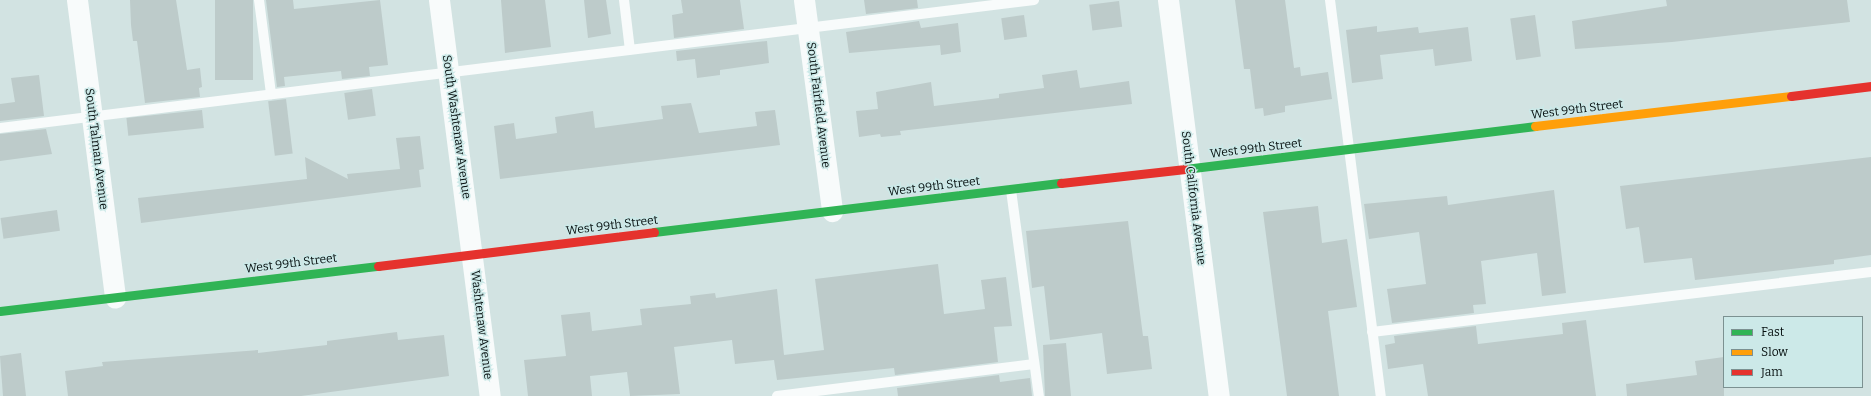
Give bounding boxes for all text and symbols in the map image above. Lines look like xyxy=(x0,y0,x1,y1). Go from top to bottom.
street label: South Fairfield Avenue xyxy=(803,41,833,169)
street label: South Washtenaw Avenue xyxy=(439,54,473,200)
street label: South Talman Avenue xyxy=(81,88,111,210)
street label: West 99th Street xyxy=(1530,97,1624,123)
street label: South California Avenue xyxy=(1178,130,1208,266)
street label: West 99th Street xyxy=(1209,136,1303,162)
street label: West 99th Street xyxy=(887,174,981,200)
street label: West 99th Street xyxy=(565,213,659,239)
street label: West 99th Street xyxy=(244,251,338,277)
street label: Washtenaw Avenue xyxy=(467,270,495,380)
legend xyxy=(1723,316,1863,388)
text: Fast xyxy=(1761,325,1784,339)
text: Slow xyxy=(1761,345,1788,359)
text: Jam xyxy=(1761,365,1783,379)

